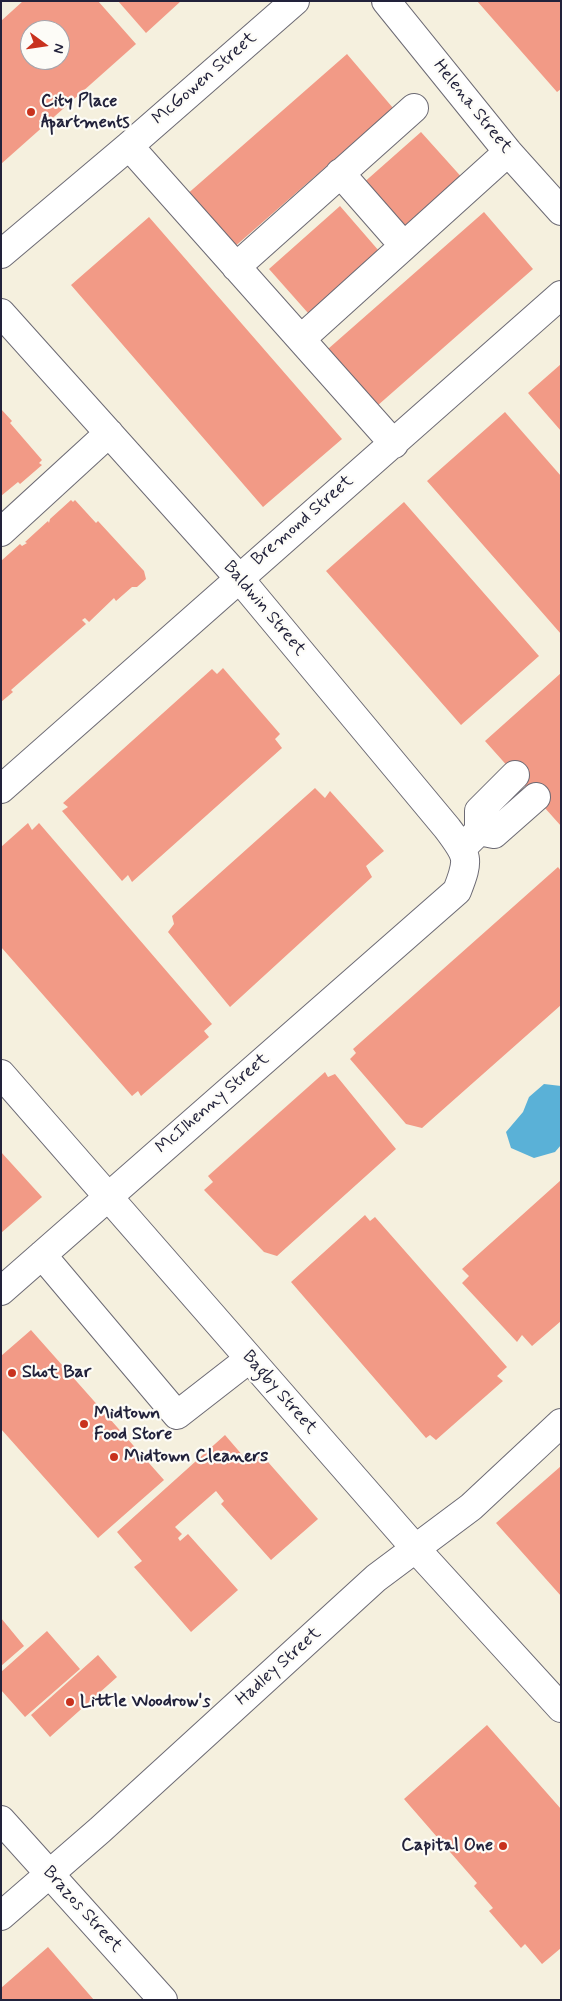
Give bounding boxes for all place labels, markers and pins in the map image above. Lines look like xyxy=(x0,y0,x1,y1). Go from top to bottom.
place label: City Place Apartments xyxy=(41,91,129,134)
marker: City Place Apartments xyxy=(25,106,37,118)
place label: Shot Bar xyxy=(22,1362,91,1384)
marker: Shot Bar xyxy=(6,1367,18,1379)
place label: Midtown Food Store xyxy=(94,1403,172,1446)
marker: Midtown Food Store xyxy=(78,1418,90,1430)
place label: Midtown Cleaners xyxy=(124,1446,268,1468)
marker: Midtown Cleaners xyxy=(108,1451,120,1463)
place label: Little Woodrow's xyxy=(80,1691,210,1713)
marker: Little Woodrow's xyxy=(64,1696,76,1708)
place label: Capital One xyxy=(401,1835,493,1857)
marker: Capital One xyxy=(497,1840,509,1852)

